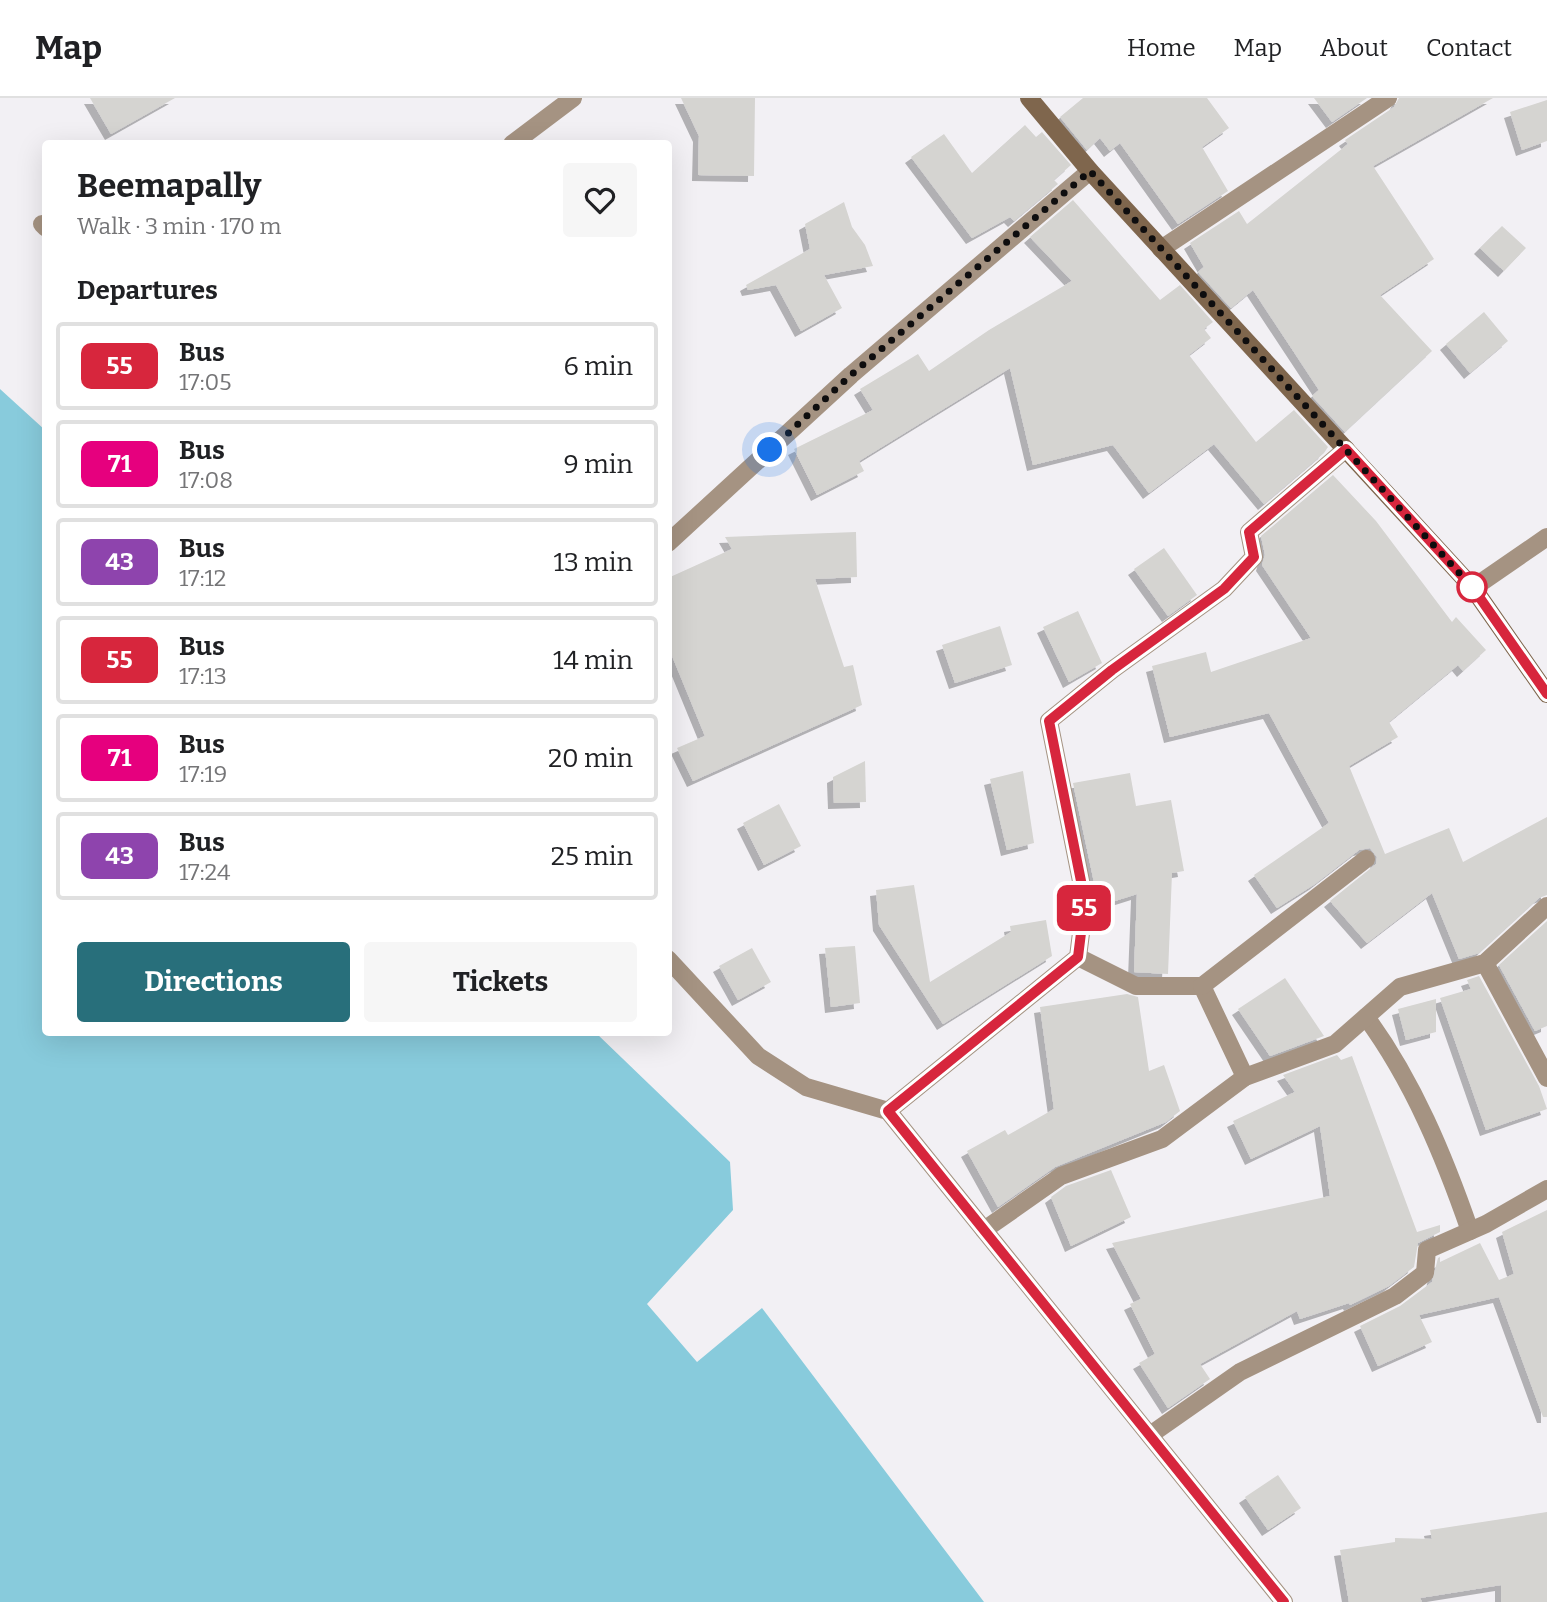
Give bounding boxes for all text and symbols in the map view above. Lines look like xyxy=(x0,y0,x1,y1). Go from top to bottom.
text: Map xyxy=(35,28,102,68)
text: Home xyxy=(1127,34,1196,62)
text: Map xyxy=(1234,34,1282,62)
text: About xyxy=(1320,34,1388,62)
text: Contact xyxy=(1426,34,1512,62)
button: heart xyxy=(563,163,637,237)
text: Beemapally xyxy=(77,166,261,206)
text: Walk · 3 min · 170 m xyxy=(77,212,282,240)
text: Departures xyxy=(77,275,218,306)
text: Bus xyxy=(179,337,225,368)
text: 6 min xyxy=(564,351,633,382)
text: 55 xyxy=(106,352,133,380)
text: 17:05 xyxy=(179,368,232,396)
your location xyxy=(752,432,787,467)
text: Bus xyxy=(179,435,225,466)
text: 9 min xyxy=(564,449,633,480)
text: 71 xyxy=(108,450,131,478)
text: 17:08 xyxy=(179,466,233,494)
text: Bus xyxy=(179,533,225,564)
text: 13 min xyxy=(553,547,633,578)
text: 43 xyxy=(105,548,134,576)
text: 17:12 xyxy=(179,564,226,592)
unlabelled marker xyxy=(1457,572,1487,602)
text: Bus xyxy=(179,631,225,662)
text: 14 min xyxy=(553,645,633,676)
text: 55 xyxy=(106,646,133,674)
text: 17:13 xyxy=(179,662,227,690)
text: Bus xyxy=(179,729,225,760)
text: 20 min xyxy=(548,743,633,774)
text: 71 xyxy=(108,744,131,772)
text: 17:19 xyxy=(179,760,227,788)
text: Bus xyxy=(179,827,225,858)
text: 25 min xyxy=(551,841,633,872)
text: 43 xyxy=(105,842,134,870)
text: 17:24 xyxy=(179,858,230,886)
line badge: 55 xyxy=(1052,885,1116,931)
text: 55 xyxy=(1071,894,1097,922)
button: Directions xyxy=(77,942,350,1022)
button: Tickets xyxy=(364,942,637,1022)

